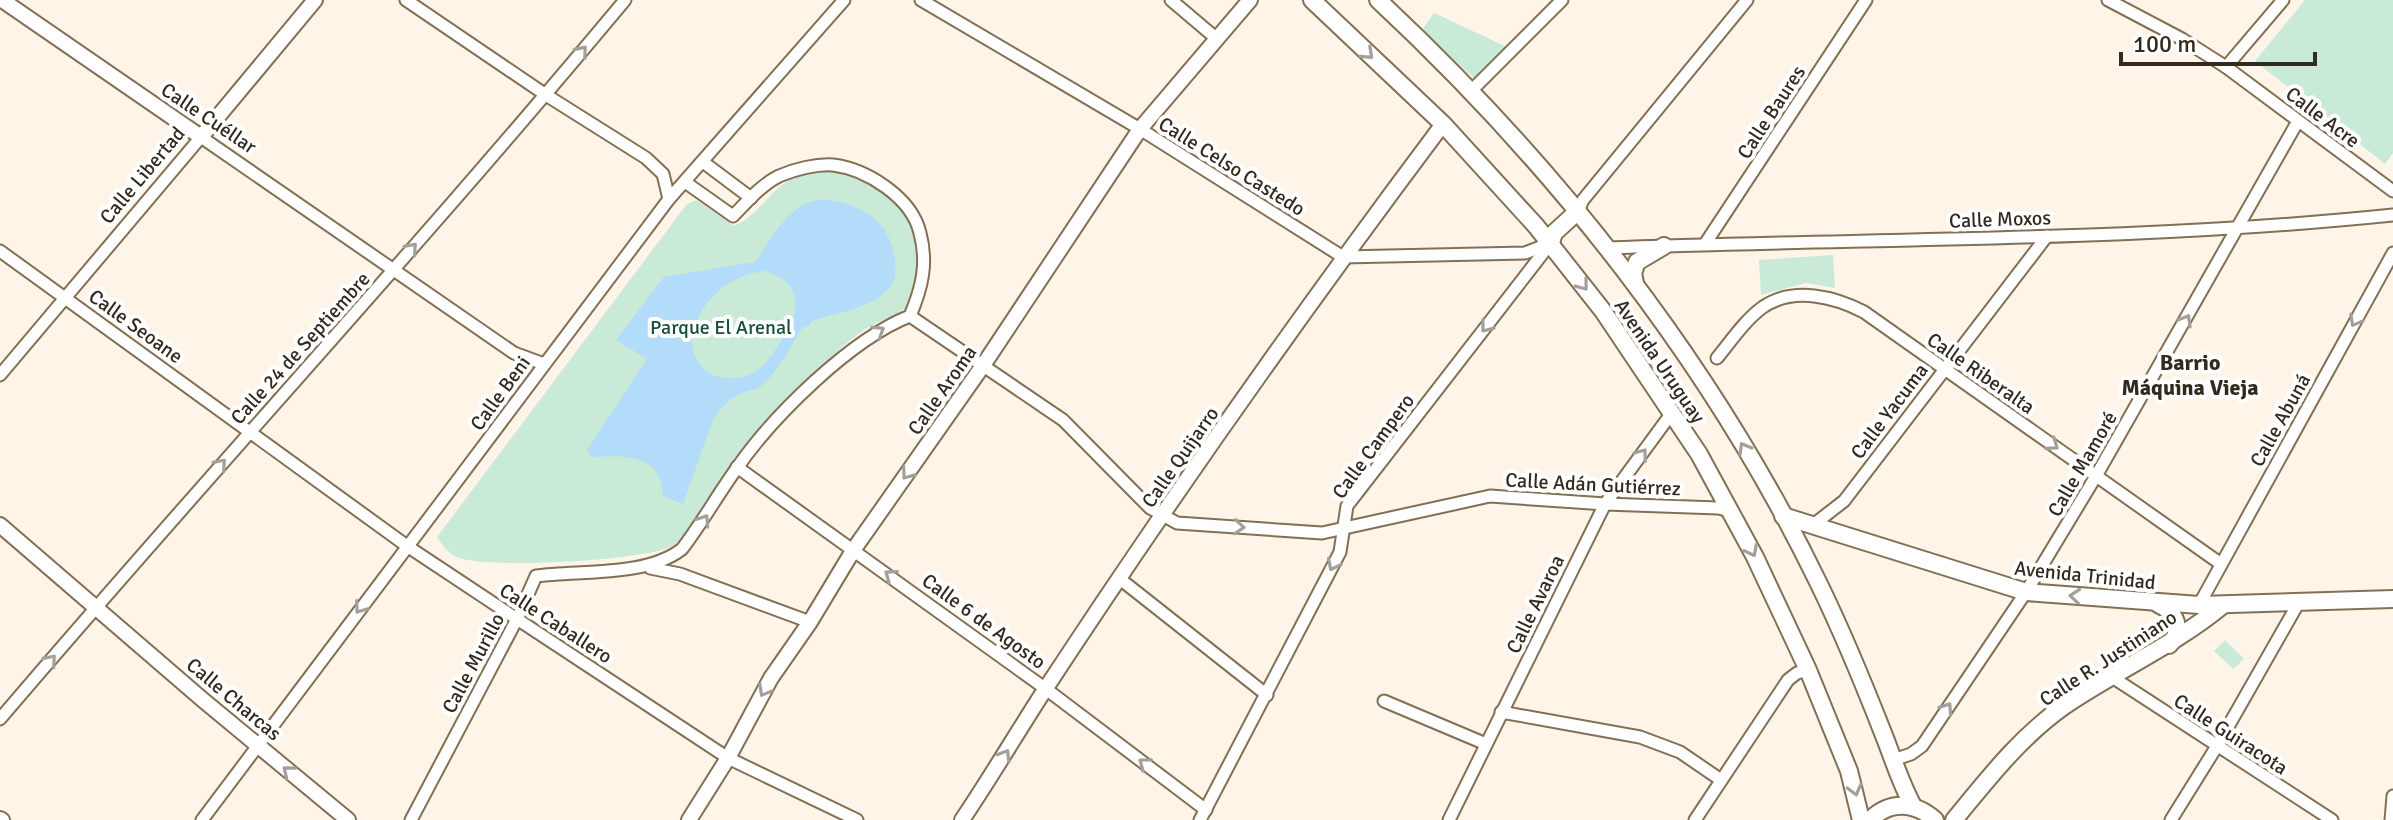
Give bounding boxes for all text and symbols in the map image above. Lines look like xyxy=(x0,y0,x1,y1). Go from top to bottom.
scale bar xyxy=(2121,16,2315,66)
text: 100 m xyxy=(2133,29,2196,59)
one-way arrow xyxy=(1359,44,1373,59)
one-way arrow xyxy=(573,46,587,61)
street label: Calle Baures xyxy=(1732,61,1811,164)
street label: Calle Cuéllar xyxy=(156,77,262,160)
street label: Calle Acre xyxy=(2281,81,2365,153)
street label: Calle Celso Castedo xyxy=(1154,111,1310,221)
street label: Calle Libertad xyxy=(94,122,190,229)
street label: Calle Moxos xyxy=(1949,205,2052,234)
one-way arrow xyxy=(402,242,417,257)
street label: Calle 24 de Septiembre xyxy=(225,267,375,430)
one-way arrow xyxy=(1573,276,1588,290)
street label: Calle Seoane xyxy=(84,284,188,369)
street label: Avenida Uruguay xyxy=(1609,294,1711,429)
one-way arrow xyxy=(2349,313,2365,327)
one-way arrow xyxy=(2176,314,2192,329)
park label: Parque El Arenal xyxy=(650,315,792,340)
one-way arrow xyxy=(1481,318,1495,333)
one-way arrow xyxy=(870,325,885,340)
street label: Calle Riberalta xyxy=(1922,327,2039,420)
street label: Calle Aroma xyxy=(902,341,982,440)
district label: Barrio Máquina Vieja xyxy=(2122,349,2258,401)
street label: Calle Beni xyxy=(465,351,536,436)
street label: Calle Yacuma xyxy=(1845,358,1934,464)
street label: Calle Abuná xyxy=(2245,369,2316,471)
street label: Calle Campero xyxy=(1327,389,1420,504)
street label: Calle Quijarro xyxy=(1136,402,1224,513)
street label: Calle Mamoré xyxy=(2042,407,2123,521)
one-way arrow xyxy=(2044,435,2059,450)
one-way arrow xyxy=(1738,443,1754,457)
one-way arrow xyxy=(1632,449,1646,463)
one-way arrow xyxy=(212,458,226,473)
one-way arrow xyxy=(902,465,917,480)
street label: Calle Adán Gutiérrez xyxy=(1505,467,1681,502)
one-way arrow xyxy=(694,514,709,528)
one-way arrow xyxy=(1233,518,1246,535)
one-way arrow xyxy=(1742,543,1758,558)
street label: Calle Avaroa xyxy=(1501,551,1570,658)
street label: Avenida Trinidad xyxy=(2013,556,2157,595)
one-way arrow xyxy=(1327,557,1343,572)
street label: Calle 6 de Agosto xyxy=(917,568,1051,675)
one-way arrow xyxy=(884,570,898,585)
street label: Calle Caballero xyxy=(495,578,617,669)
one-way arrow xyxy=(2068,588,2081,605)
one-way arrow xyxy=(356,600,370,614)
street label: Calle R. Justiniano xyxy=(2035,605,2182,712)
street label: Calle Murillo xyxy=(437,609,510,718)
street label: Calle Charcas xyxy=(181,652,286,746)
one-way arrow xyxy=(41,654,56,669)
one-way arrow xyxy=(759,683,774,697)
street label: Calle Guiracota xyxy=(2169,688,2292,781)
one-way arrow xyxy=(1937,703,1952,717)
one-way arrow xyxy=(995,749,1010,764)
one-way arrow xyxy=(1138,758,1153,772)
one-way arrow xyxy=(282,766,297,780)
one-way arrow xyxy=(1845,782,1862,796)

